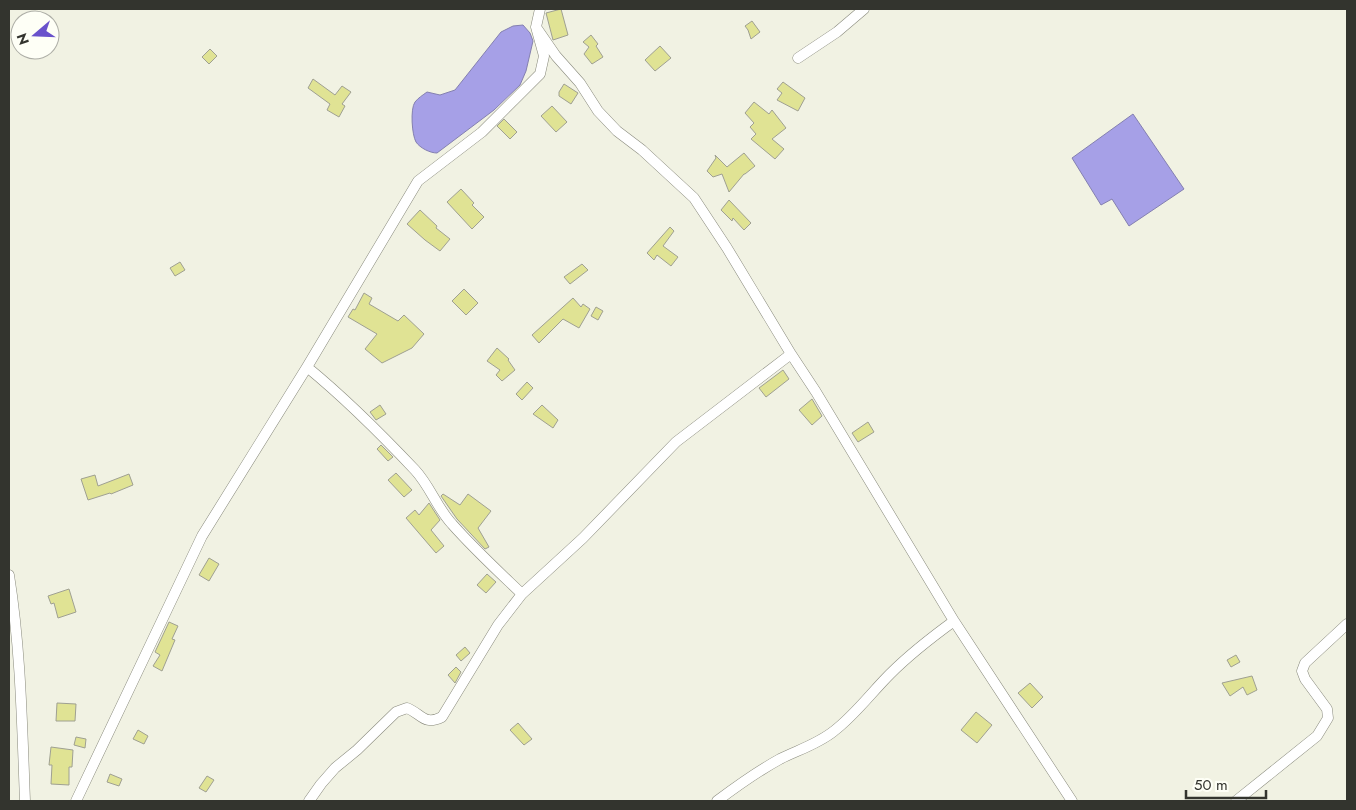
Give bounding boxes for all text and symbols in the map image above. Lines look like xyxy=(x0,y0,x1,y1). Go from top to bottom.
north arrow xyxy=(10,10,60,60)
text: N xyxy=(11,31,34,48)
scale bar xyxy=(1186,768,1266,800)
text: 50 m xyxy=(1194,774,1228,796)

